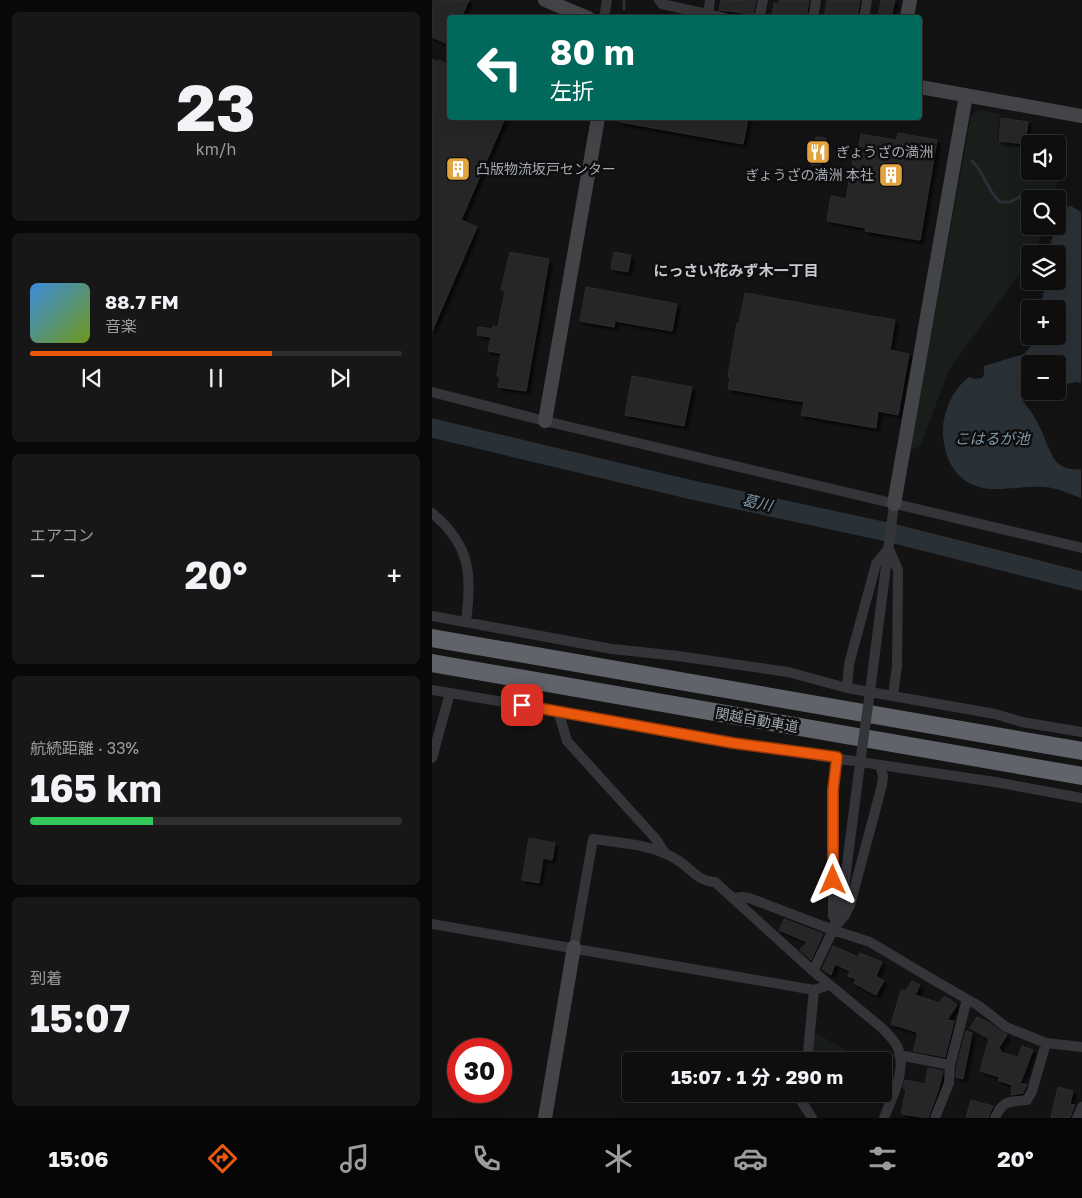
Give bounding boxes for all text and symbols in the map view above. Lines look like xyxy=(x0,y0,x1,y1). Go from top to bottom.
text: 80 m xyxy=(550,31,635,73)
icon: left xyxy=(467,35,532,100)
text: 23 xyxy=(176,67,256,145)
text: 左折 xyxy=(550,77,594,104)
map controls xyxy=(1021,135,1066,400)
button: sound xyxy=(1021,135,1066,180)
text: km/h xyxy=(196,139,236,159)
restaurant icon: ぎょうざの満洲 xyxy=(805,139,831,165)
place label: ぎょうざの満洲 xyxy=(836,143,933,160)
building icon: 凸版物流坂戸センター xyxy=(445,156,471,182)
place label: 凸版物流坂戸センター xyxy=(476,160,616,177)
building icon: ぎょうざの満洲 本社 xyxy=(878,162,904,188)
place label: ぎょうざの満洲 本社 xyxy=(745,166,874,183)
button: search xyxy=(1021,190,1066,235)
button: layers xyxy=(1021,245,1066,290)
district label: にっさい花みず木一丁目 xyxy=(653,261,819,279)
text: 88.7 FM xyxy=(105,290,179,313)
button: + xyxy=(1021,300,1066,345)
text: 音楽 xyxy=(105,316,137,336)
button: − xyxy=(1021,355,1066,400)
icon: previous xyxy=(78,364,106,392)
icon: pause xyxy=(202,364,230,392)
icon: next xyxy=(326,364,354,392)
water label: こはるが池 xyxy=(954,429,1031,447)
water label: 葛川 xyxy=(741,490,776,515)
text: エアコン xyxy=(30,525,94,545)
text: 20° xyxy=(185,552,247,597)
text: − xyxy=(30,559,45,592)
text: + xyxy=(387,559,402,592)
pin xyxy=(501,684,543,726)
icon: arrive xyxy=(508,691,536,719)
street label: 関越自動車道 xyxy=(714,704,800,735)
text: 航続距離 · 33% xyxy=(30,738,139,758)
text: 165 km xyxy=(30,765,162,810)
position arrow xyxy=(806,853,858,905)
text: 到着 xyxy=(30,968,62,988)
text: 15:07 xyxy=(30,995,130,1040)
speed limit sign: 30 xyxy=(447,1038,512,1103)
text: 15:07 · 1 分 · 290 m xyxy=(671,1065,843,1088)
icon: directions xyxy=(205,1141,240,1176)
icon: music xyxy=(337,1141,372,1176)
icon: phone xyxy=(469,1141,504,1176)
icon: climate xyxy=(601,1141,636,1176)
icon: car xyxy=(733,1141,768,1176)
icon: filters xyxy=(865,1141,900,1176)
text: 15:06 xyxy=(48,1145,109,1172)
text: 20° xyxy=(997,1145,1034,1172)

